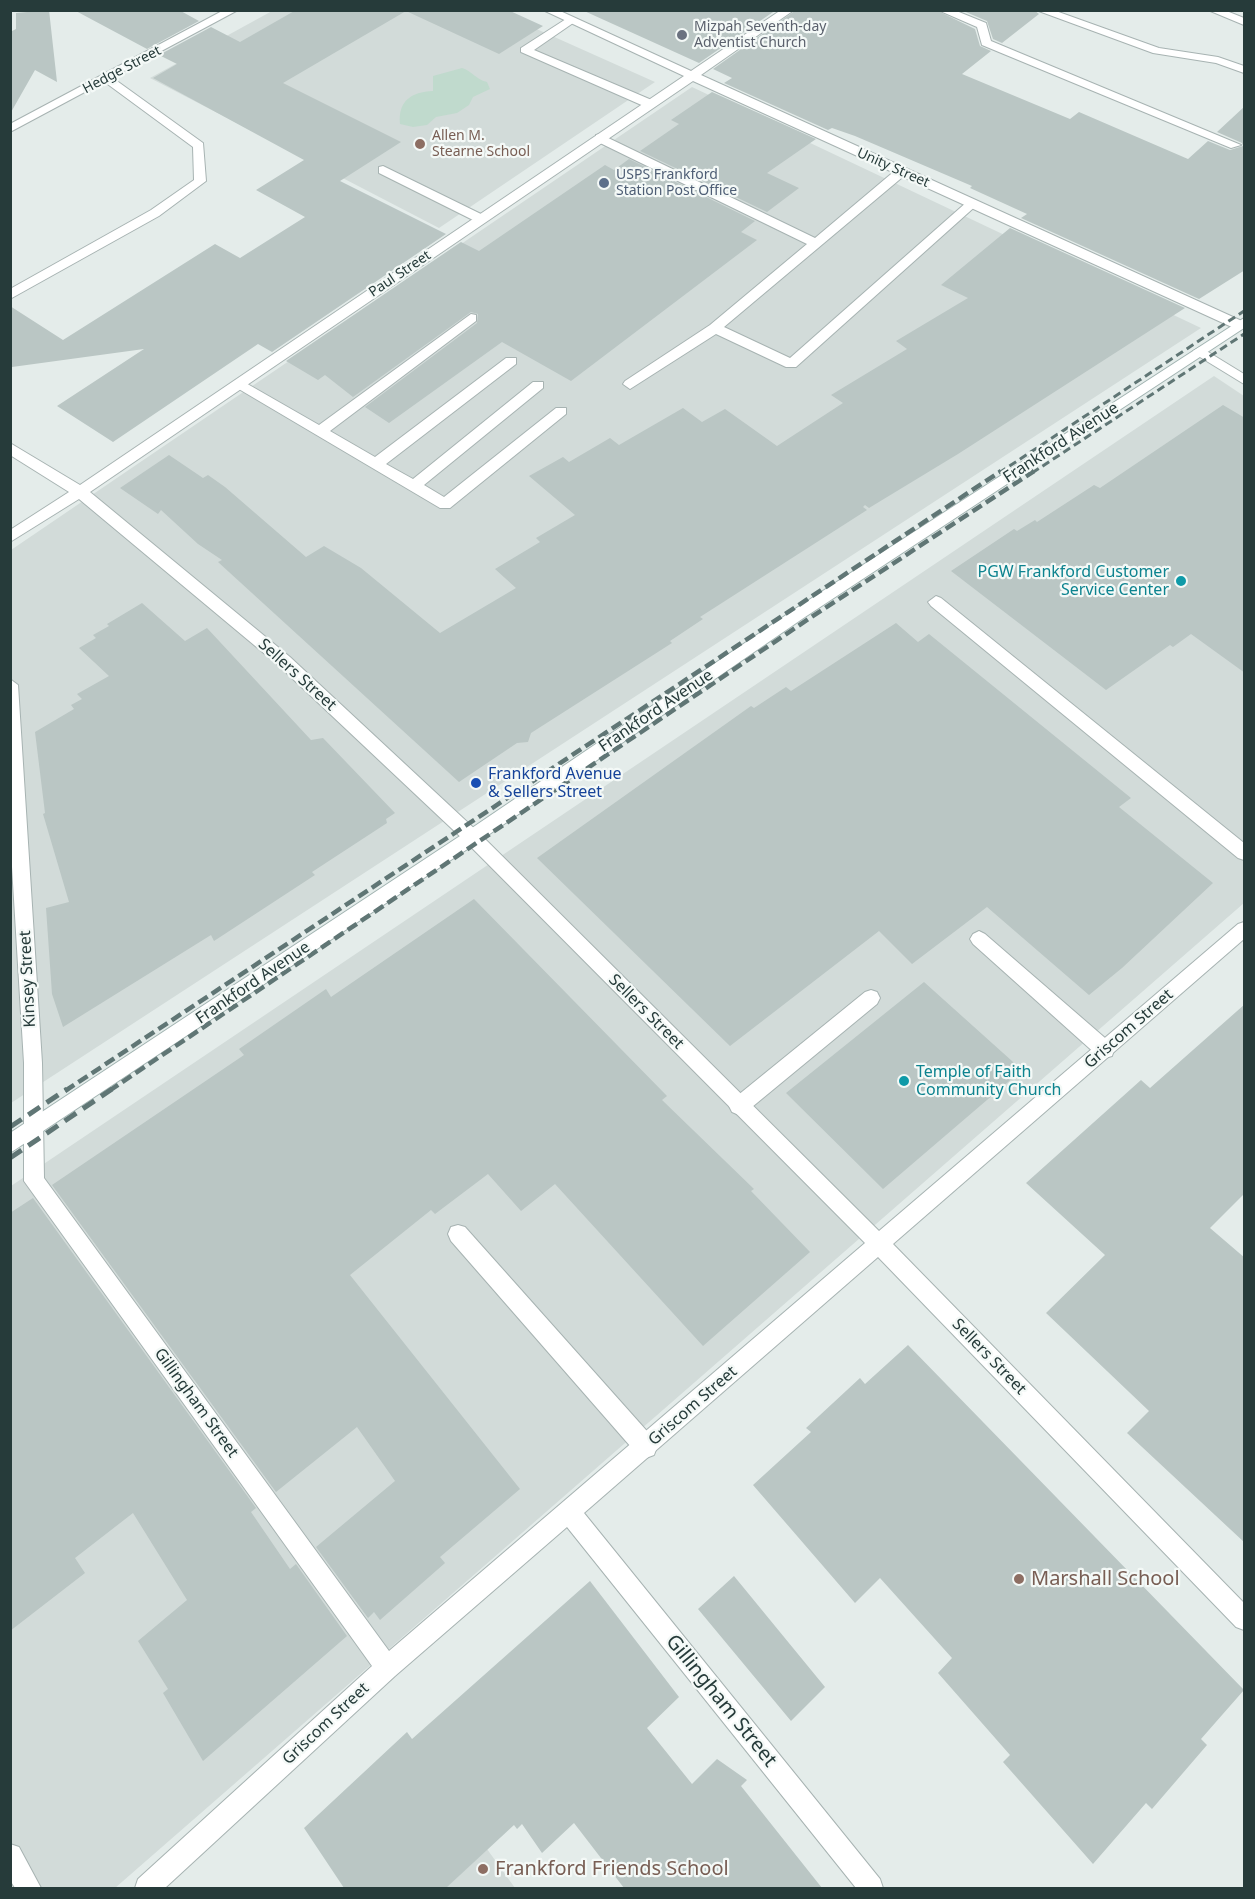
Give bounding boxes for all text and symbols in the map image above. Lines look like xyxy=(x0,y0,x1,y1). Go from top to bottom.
place label: Mizpah Seventh-day Adventist Church xyxy=(694,19,826,51)
marker: Mizpah Seventh-day Adventist Church xyxy=(675,28,689,42)
street label: Hedge Street xyxy=(80,42,164,98)
place label: Allen M. Stearne School xyxy=(432,128,530,160)
marker: Allen M. Stearne School xyxy=(413,137,427,151)
street label: Unity Street xyxy=(854,145,932,191)
place label: USPS Frankford Station Post Office xyxy=(616,167,737,200)
marker: USPS Frankford Station Post Office xyxy=(597,176,611,190)
street label: Paul Street xyxy=(366,247,434,301)
street label: Frankford Avenue xyxy=(1000,399,1122,487)
place label: PGW Frankford Customer Service Center xyxy=(977,562,1169,600)
marker: PGW Frankford Customer Service Center xyxy=(1174,574,1188,588)
street label: Sellers Street xyxy=(254,635,340,715)
street label: Frankford Avenue xyxy=(595,666,717,756)
place label: Frankford Avenue & Sellers Street xyxy=(488,764,622,802)
marker: Frankford Avenue & Sellers Street xyxy=(469,776,483,790)
street label: Kinsey Street xyxy=(16,930,40,1028)
street label: Frankford Avenue xyxy=(192,938,314,1028)
street label: Sellers Street xyxy=(604,970,688,1054)
street label: Griscom Street xyxy=(1081,985,1177,1073)
place label: Temple of Faith Community Church xyxy=(916,1062,1061,1100)
marker: Temple of Faith Community Church xyxy=(897,1074,911,1088)
street label: Sellers Street xyxy=(948,1315,1030,1399)
street label: Gillingham Street xyxy=(150,1345,242,1461)
street label: Griscom Street xyxy=(645,1362,741,1450)
place label: Marshall School xyxy=(1031,1567,1180,1591)
marker: Marshall School xyxy=(1012,1572,1026,1586)
street label: Gillingham Street xyxy=(660,1630,782,1772)
street label: Griscom Street xyxy=(279,1679,373,1769)
place label: Frankford Friends School xyxy=(495,1857,729,1881)
marker: Frankford Friends School xyxy=(476,1862,490,1876)

